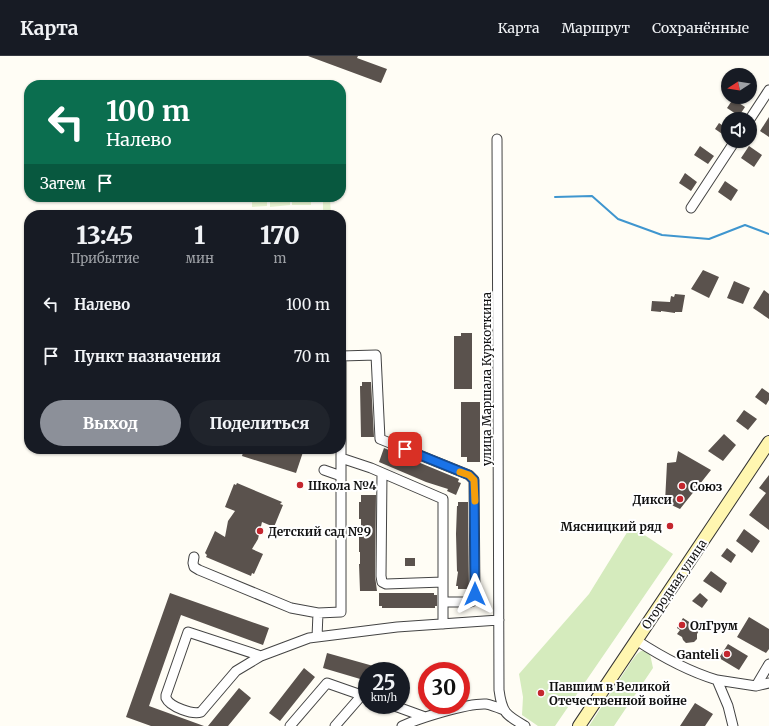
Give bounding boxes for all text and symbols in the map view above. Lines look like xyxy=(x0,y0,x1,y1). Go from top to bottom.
text: Карта xyxy=(20,16,78,40)
text: Карта xyxy=(498,19,539,37)
text: Маршрут xyxy=(561,19,630,37)
text: Сохранённые xyxy=(652,19,749,37)
north arrow xyxy=(721,68,757,104)
map controls xyxy=(721,68,757,148)
text: 100 m xyxy=(106,93,190,129)
icon: left xyxy=(40,96,92,148)
button: sound xyxy=(721,112,757,148)
text: Налево xyxy=(106,128,172,151)
icon: arrive xyxy=(94,172,116,194)
text: Затем xyxy=(40,174,86,193)
text: 13:45 xyxy=(76,220,133,251)
text: 1 xyxy=(194,220,205,251)
text: 170 xyxy=(260,220,300,251)
text: Прибытие xyxy=(70,250,139,267)
text: мин xyxy=(185,250,214,267)
text: m xyxy=(273,250,286,267)
street label: улица Маршала Куркоткина xyxy=(479,291,494,466)
icon: left xyxy=(40,293,62,315)
text: Налево xyxy=(74,295,130,314)
text: 100 m xyxy=(286,295,330,314)
icon: arrive xyxy=(40,345,62,367)
text: Пункт назначения xyxy=(74,347,221,366)
text: 70 m xyxy=(294,347,330,366)
button: Выход xyxy=(40,400,181,446)
button: Поделиться xyxy=(189,400,330,446)
pin xyxy=(388,432,422,466)
icon: arrive xyxy=(394,438,416,460)
place label: Школа №4 xyxy=(308,478,377,493)
place label: Союз xyxy=(690,479,722,494)
marker: Школа №4 xyxy=(295,480,305,490)
marker: Союз xyxy=(677,481,687,491)
place label: Дикси xyxy=(633,492,673,507)
marker: Дикси xyxy=(675,494,685,504)
place label: Мясницкий ряд xyxy=(560,519,662,534)
marker: Мясницкий ряд xyxy=(665,521,675,531)
place label: Детский сад №9 xyxy=(268,524,371,539)
marker: Детский сад №9 xyxy=(255,526,265,536)
street label: Огородная улица xyxy=(638,536,710,632)
position arrow xyxy=(454,573,496,615)
place label: ОлГрум xyxy=(690,618,738,633)
marker: ОлГрум xyxy=(677,620,687,630)
place label: Ganteli xyxy=(677,647,719,662)
marker: Ganteli xyxy=(722,649,732,659)
speed limit sign: 30 xyxy=(418,662,470,714)
text: 25 xyxy=(373,670,395,695)
place label: Павшим в Великой Отечественной войне xyxy=(549,679,687,708)
marker: Павшим в Великой Отечественной войне xyxy=(536,688,546,698)
text: km/h xyxy=(371,691,397,704)

